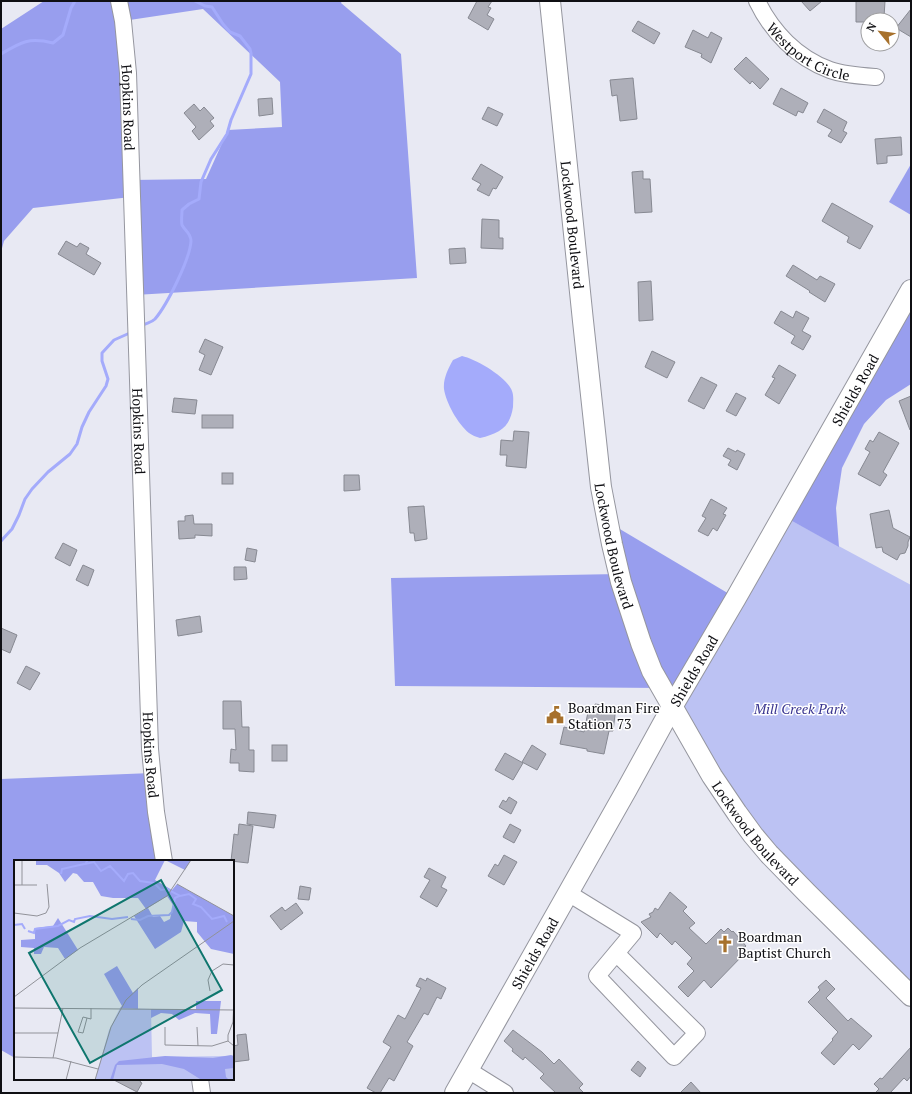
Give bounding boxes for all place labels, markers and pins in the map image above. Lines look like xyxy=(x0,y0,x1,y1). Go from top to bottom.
place label: Boardman Fire Station 73 xyxy=(568,698,660,733)
public building icon: Boardman Fire Station 73 xyxy=(545,705,565,725)
place label: Boardman Baptist Church xyxy=(738,927,831,962)
church icon: Boardman Baptist Church xyxy=(715,934,735,954)

